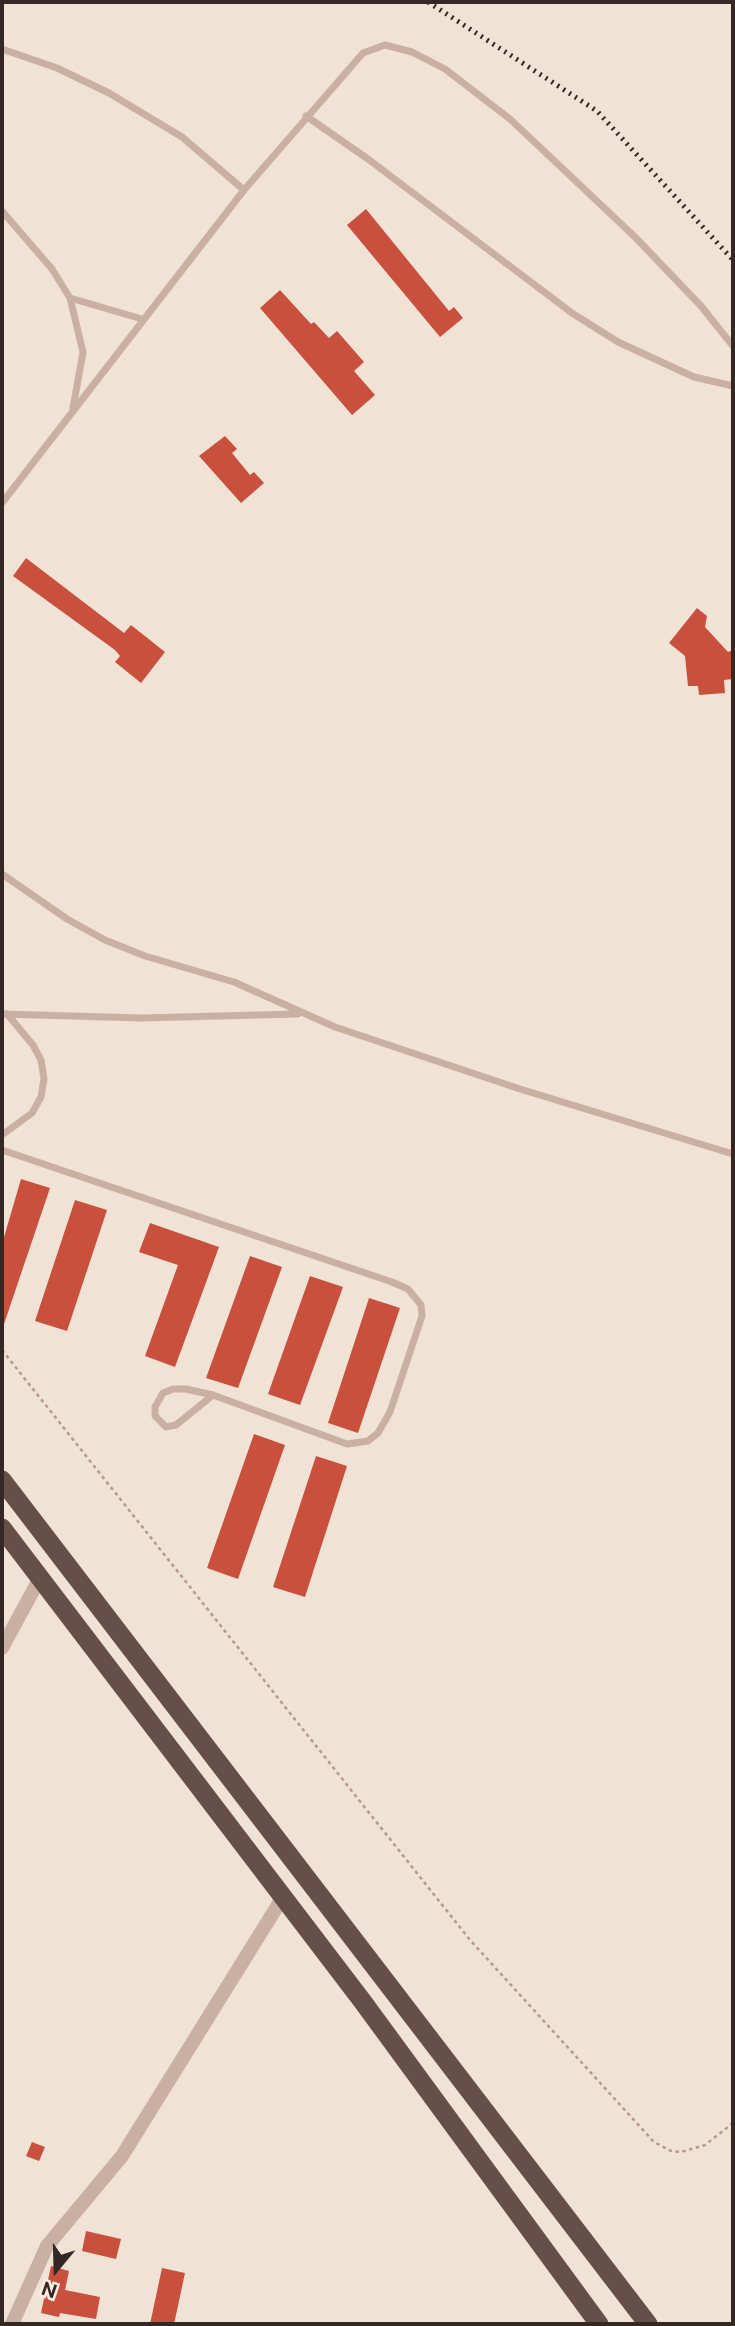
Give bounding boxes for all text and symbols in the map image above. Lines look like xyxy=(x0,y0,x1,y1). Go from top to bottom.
north arrow xyxy=(21,2235,91,2305)
text: N xyxy=(39,2277,60,2303)

